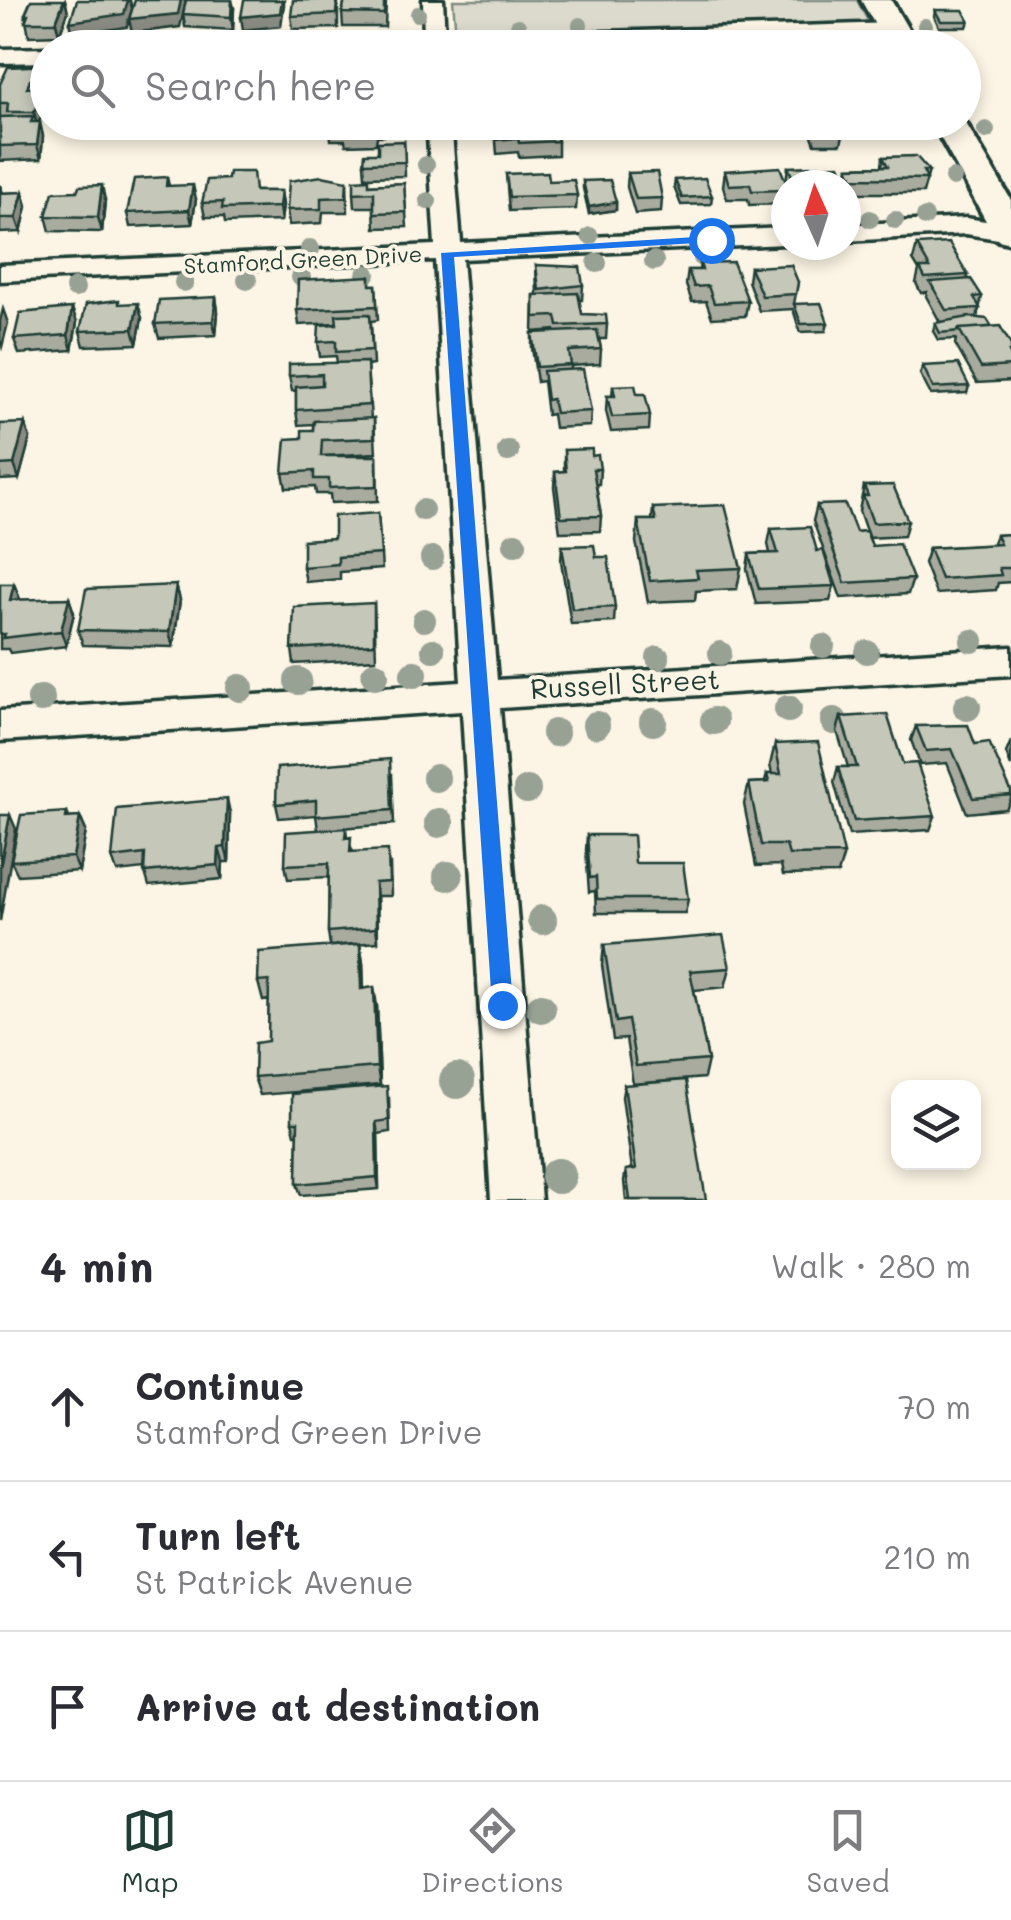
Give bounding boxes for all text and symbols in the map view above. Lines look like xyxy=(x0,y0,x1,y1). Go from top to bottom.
search box xyxy=(30,30,981,140)
icon: search xyxy=(65,58,120,113)
text: Search here xyxy=(145,60,376,110)
north arrow xyxy=(771,170,861,260)
route start xyxy=(689,218,735,264)
street label: Stamford Green Drive xyxy=(183,239,423,280)
street label: Russell Street xyxy=(529,660,721,706)
route end xyxy=(480,983,526,1029)
map controls xyxy=(891,1080,981,1170)
button: layers xyxy=(891,1080,981,1170)
text: 4 min xyxy=(40,1238,153,1293)
text: Walk · 280 m xyxy=(771,1244,971,1286)
text: Continue xyxy=(135,1360,304,1410)
icon: ahead xyxy=(40,1379,95,1434)
text: 70 m xyxy=(898,1385,971,1427)
text: Stamford Green Drive xyxy=(135,1410,483,1452)
text: Turn left xyxy=(135,1510,301,1560)
icon: left xyxy=(40,1529,95,1584)
text: 210 m xyxy=(883,1535,971,1577)
text: St Patrick Avenue xyxy=(135,1560,414,1602)
icon: arrive xyxy=(40,1679,95,1734)
text: Arrive at destination xyxy=(135,1681,540,1731)
tab: Map xyxy=(121,1803,178,1899)
tab: Directions xyxy=(421,1803,564,1899)
tab: Saved xyxy=(806,1803,890,1899)

